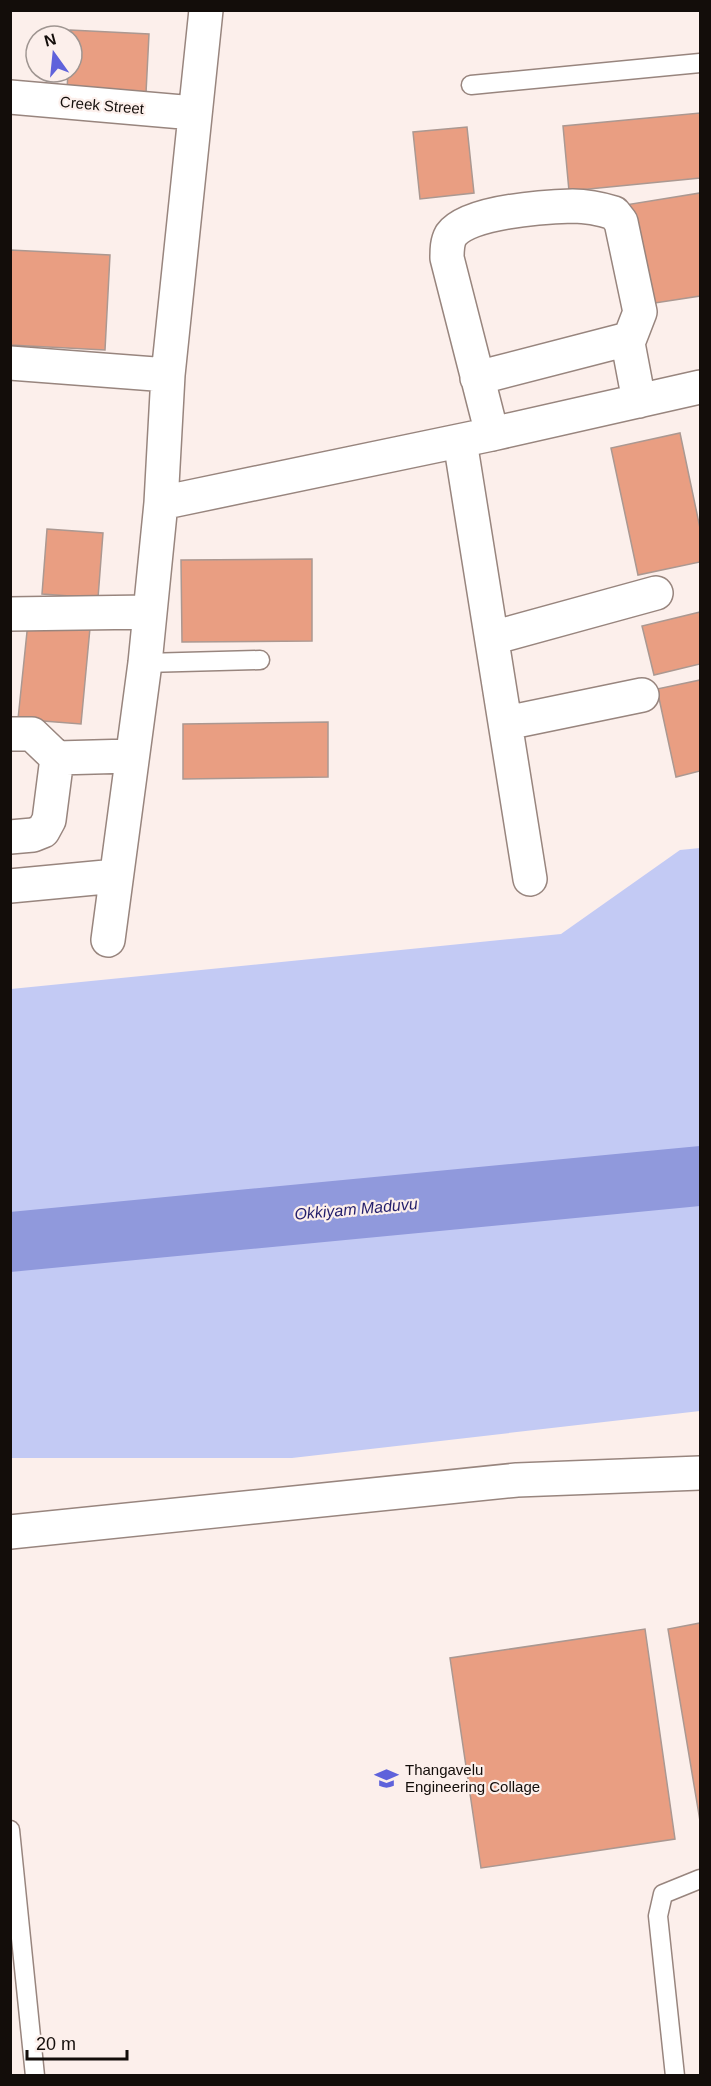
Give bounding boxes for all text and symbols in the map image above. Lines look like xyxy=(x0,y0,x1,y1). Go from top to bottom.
north arrow xyxy=(24,24,84,84)
text: N xyxy=(42,30,58,50)
street label: Creek Street xyxy=(59,93,146,117)
water label: Okkiyam Maduvu xyxy=(294,1195,418,1223)
place label: Thangavelu Engineering Collage xyxy=(405,1761,540,1795)
school or university icon: Thangavelu Engineering Collage xyxy=(374,1765,400,1791)
scale bar xyxy=(27,2023,128,2061)
text: 20 m xyxy=(36,2034,76,2054)

